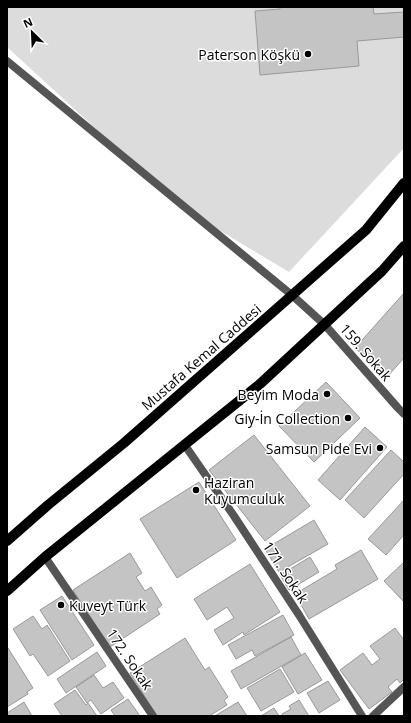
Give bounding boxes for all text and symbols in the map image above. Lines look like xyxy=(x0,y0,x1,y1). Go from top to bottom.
north arrow xyxy=(12,12,52,52)
text: N xyxy=(21,14,35,31)
place label: Paterson Köşkü xyxy=(198,45,300,64)
marker: Paterson Köşkü xyxy=(303,49,313,59)
street label: Mustafa Kemal Caddesi xyxy=(137,300,265,414)
street label: 159. Sokak xyxy=(336,319,397,385)
place label: Beyim Moda xyxy=(238,385,319,404)
marker: Beyim Moda xyxy=(322,389,332,399)
place label: Giy-İn Collection xyxy=(234,409,340,428)
marker: Giy-İn Collection xyxy=(343,413,353,423)
place label: Samsun Pide Evi xyxy=(266,439,372,458)
marker: Samsun Pide Evi xyxy=(375,443,385,453)
place label: Haziran Kuyumculuk xyxy=(204,473,285,508)
marker: Haziran Kuyumculuk xyxy=(191,485,201,495)
street label: 171. Sokak xyxy=(259,538,313,607)
place label: Kuveyt Türk xyxy=(69,596,147,615)
marker: Kuveyt Türk xyxy=(56,600,66,610)
street label: 172. Sokak xyxy=(103,625,158,694)

